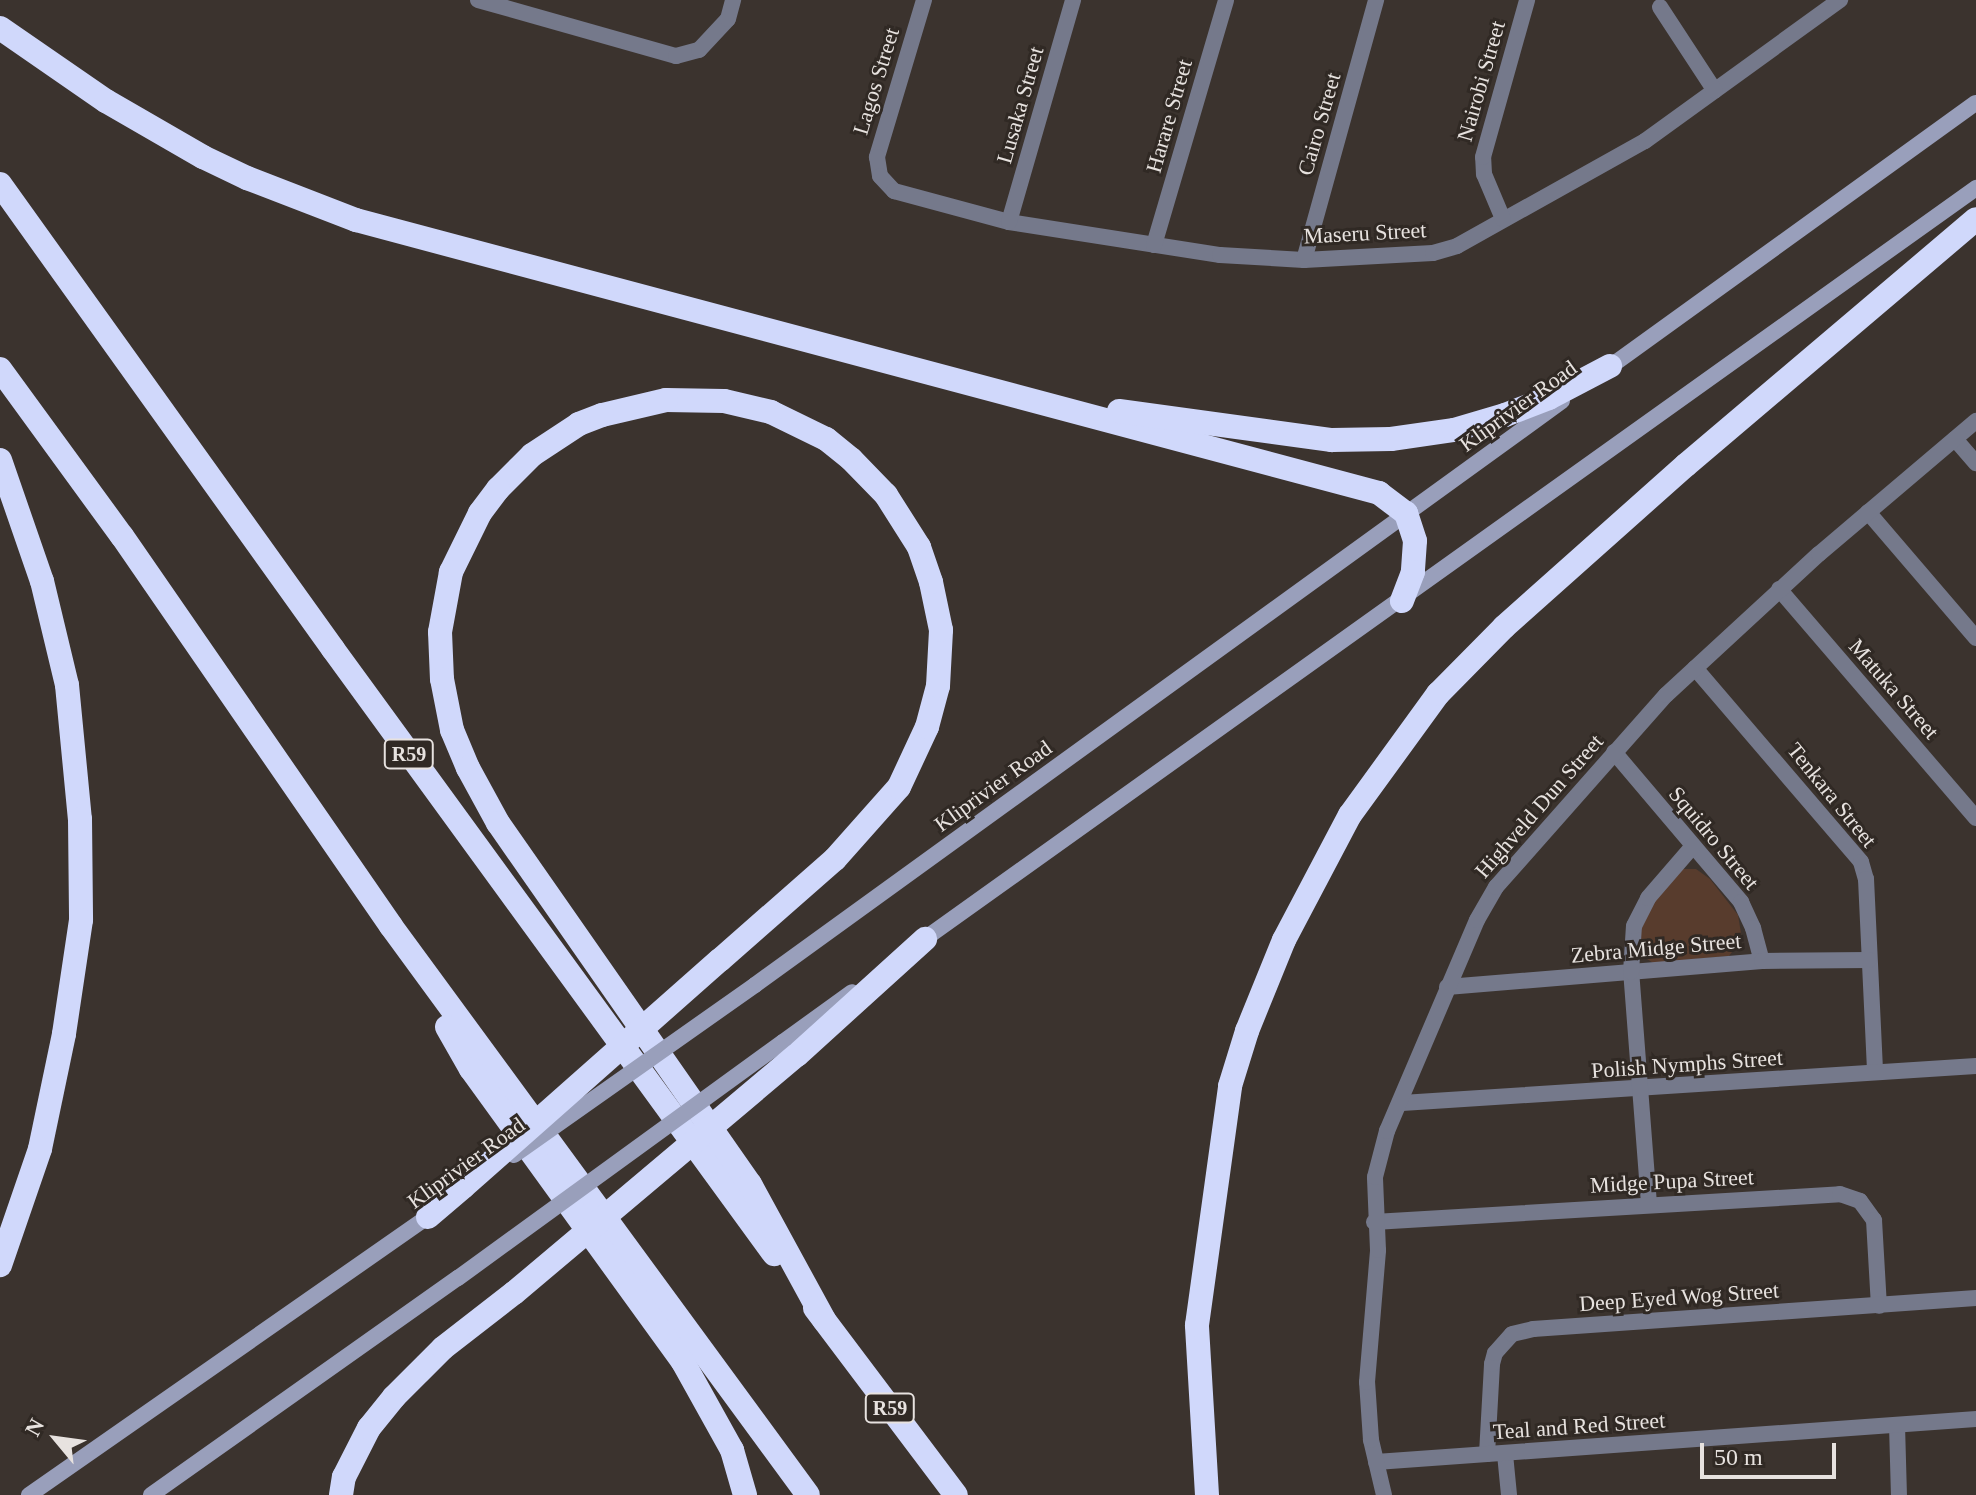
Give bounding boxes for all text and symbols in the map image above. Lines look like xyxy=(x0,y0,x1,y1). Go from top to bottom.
street label: Nairobi Street xyxy=(1451,18,1511,144)
street label: Lagos Street xyxy=(847,24,905,138)
street label: Lusaka Street xyxy=(991,44,1049,166)
street label: Harare Street xyxy=(1140,56,1198,176)
street label: Cairo Street xyxy=(1292,70,1346,178)
street label: Maseru Street xyxy=(1303,217,1427,249)
street label: Kliprivier Road xyxy=(1454,355,1582,457)
street label: Matuka Street xyxy=(1843,634,1945,744)
street label: Highveld Dun Street xyxy=(1469,729,1609,883)
street label: Kliprivier Road xyxy=(929,735,1057,837)
street label: Tenkara Street xyxy=(1782,737,1882,853)
road number: R59 xyxy=(383,738,435,770)
street label: Squidro Street xyxy=(1663,781,1765,895)
street label: Zebra Midge Street xyxy=(1570,927,1742,969)
street label: Polish Nymphs Street xyxy=(1590,1044,1784,1084)
street label: Kliprivier Road xyxy=(402,1112,530,1214)
street label: Midge Pupa Street xyxy=(1590,1164,1754,1198)
street label: Deep Eyed Wog Street xyxy=(1578,1277,1780,1317)
road number: R59 xyxy=(864,1392,916,1424)
north arrow xyxy=(16,1399,96,1479)
street label: Teal and Red Street xyxy=(1492,1407,1666,1445)
text: N xyxy=(20,1414,49,1440)
scale bar xyxy=(1704,1427,1840,1477)
text: 50 m xyxy=(1714,1444,1763,1470)

